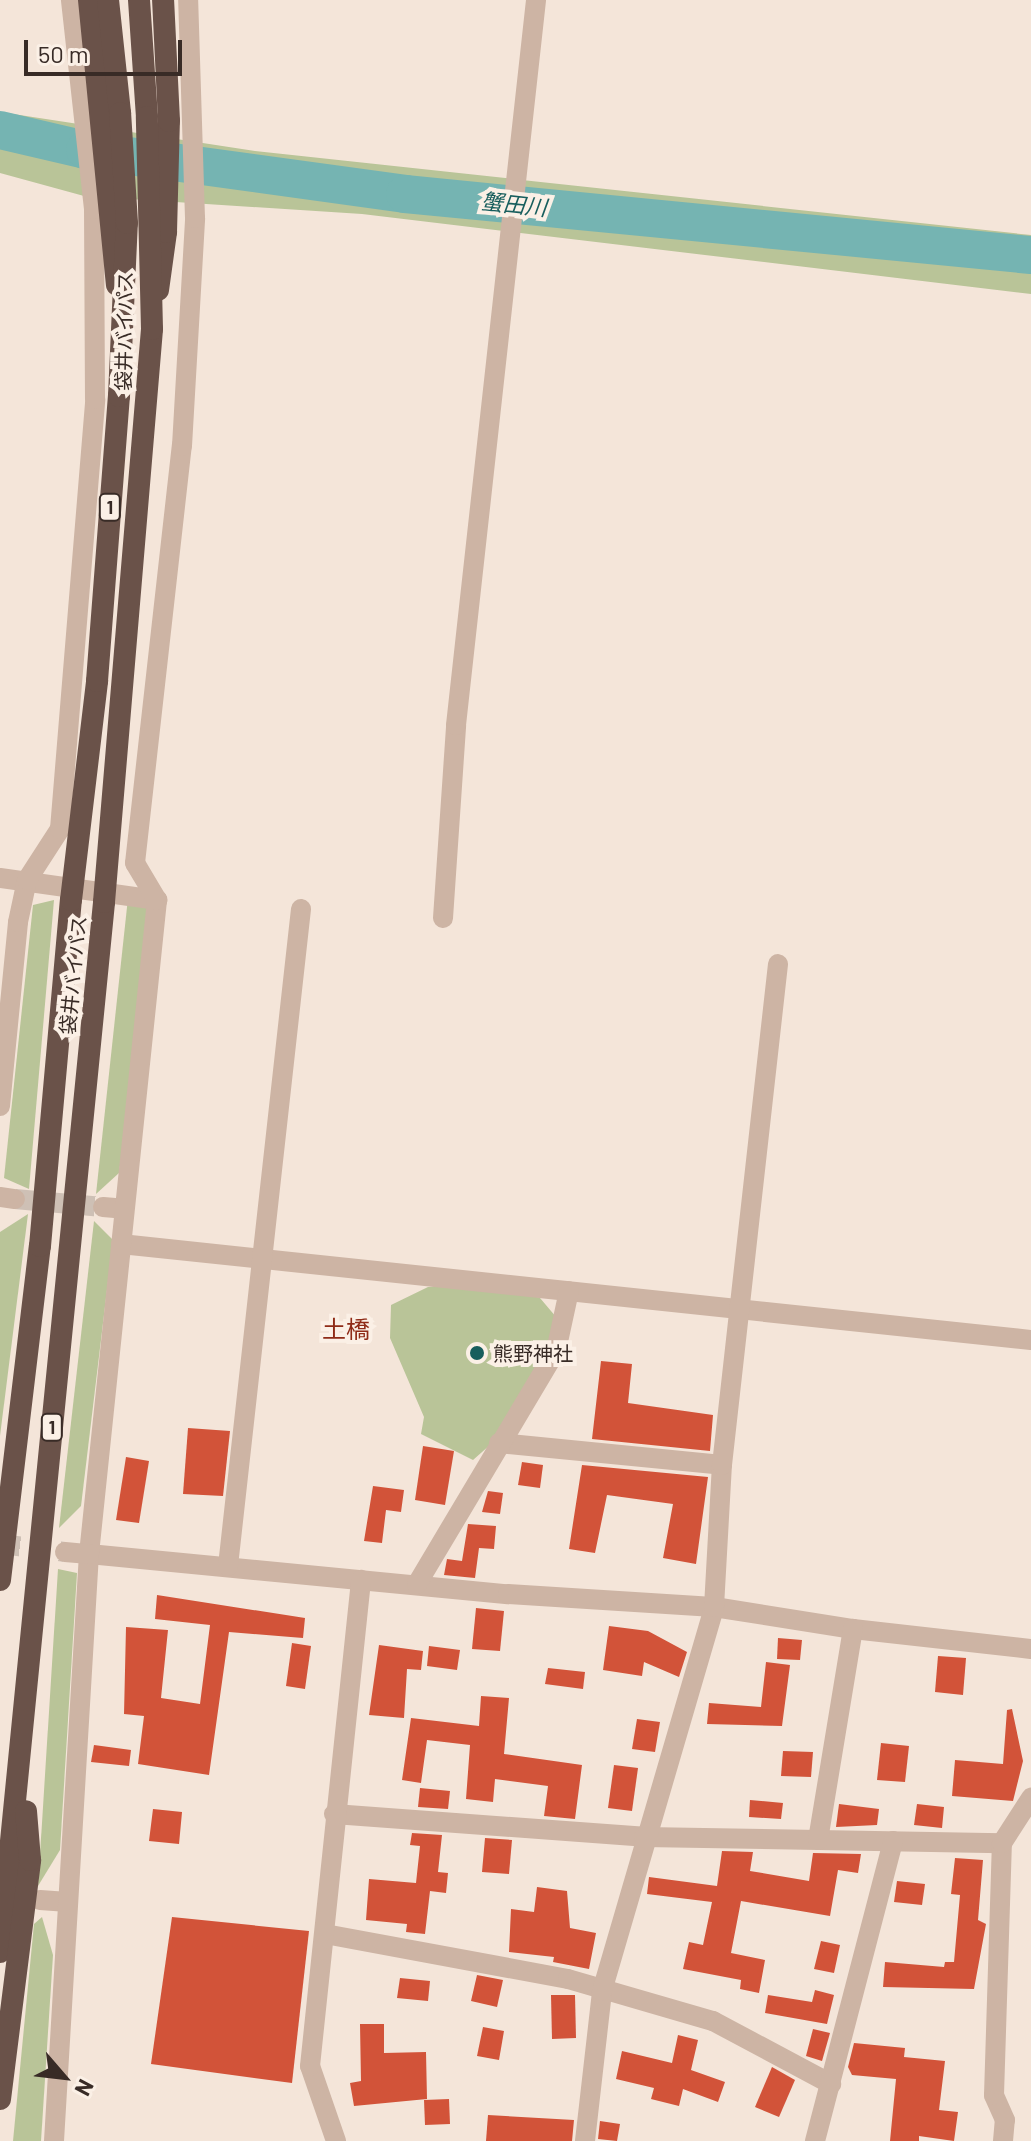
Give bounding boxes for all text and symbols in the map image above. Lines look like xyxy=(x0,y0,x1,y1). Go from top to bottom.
scale bar xyxy=(28,24,186,74)
text: 50 m xyxy=(38,39,89,68)
water label: 蟹田川 xyxy=(480,187,548,221)
street label: 袋井バイパス xyxy=(111,271,137,391)
road number: 1 xyxy=(98,493,122,521)
street label: 袋井バイパス xyxy=(55,914,91,1036)
district label: 土橋 xyxy=(322,1315,370,1343)
place label: 熊野神社 xyxy=(493,1341,573,1365)
marker: 熊野神社 xyxy=(468,1344,486,1362)
road number: 1 xyxy=(40,1413,64,1441)
north arrow xyxy=(24,2037,104,2117)
text: N xyxy=(70,2076,100,2101)

